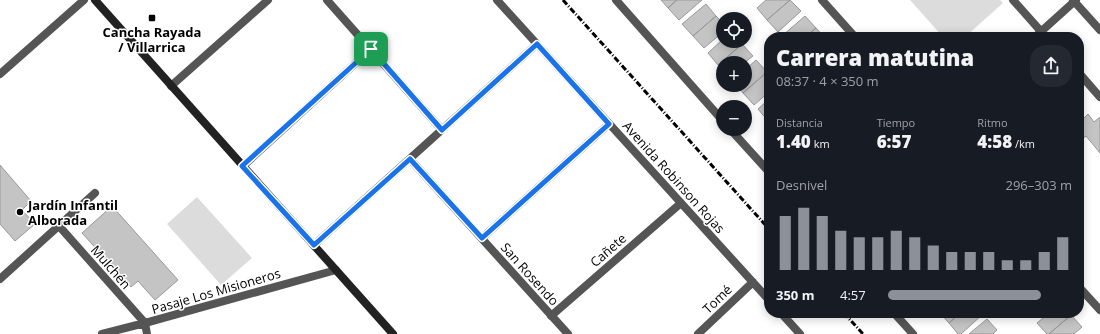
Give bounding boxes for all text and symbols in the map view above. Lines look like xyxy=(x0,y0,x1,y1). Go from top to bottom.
map controls xyxy=(716,12,752,136)
button: locate xyxy=(716,12,752,48)
marker: Cancha Rayada / Villarrica xyxy=(147,13,157,23)
place label: Cancha Rayada / Villarrica xyxy=(103,23,201,56)
pin xyxy=(354,32,388,66)
icon: arrive xyxy=(360,38,382,60)
text: Carrera matutina xyxy=(776,42,974,72)
button: share xyxy=(1030,45,1072,87)
button: + xyxy=(716,56,752,92)
text: 08:37 · 4 × 350 m xyxy=(776,72,879,90)
button: − xyxy=(716,100,752,136)
text: Distancia xyxy=(776,115,823,130)
text: Tiempo xyxy=(877,115,915,130)
text: Ritmo xyxy=(977,115,1008,130)
street label: Avenida Robinson Rojas xyxy=(619,117,729,237)
text: 1.40 xyxy=(776,130,811,153)
text: 6:57 xyxy=(877,130,911,153)
text: 4:58 xyxy=(977,130,1012,153)
text: km xyxy=(811,136,830,151)
text: /km xyxy=(1012,136,1035,151)
text: Desnivel xyxy=(776,176,827,194)
text: 296–303 m xyxy=(1005,176,1072,194)
place label: Jardín Infantil Alborada xyxy=(27,196,118,229)
marker: Jardín Infantil Alborada xyxy=(15,207,25,217)
street label: Cañete xyxy=(586,229,630,271)
street label: San Rosendo xyxy=(497,239,563,309)
street label: Mulchén xyxy=(87,241,135,293)
street label: Pasaje Los Misioneros xyxy=(149,264,283,318)
street label: Tomé xyxy=(698,281,736,317)
text: 350 m xyxy=(776,286,814,304)
text: 4:57 xyxy=(840,286,866,304)

